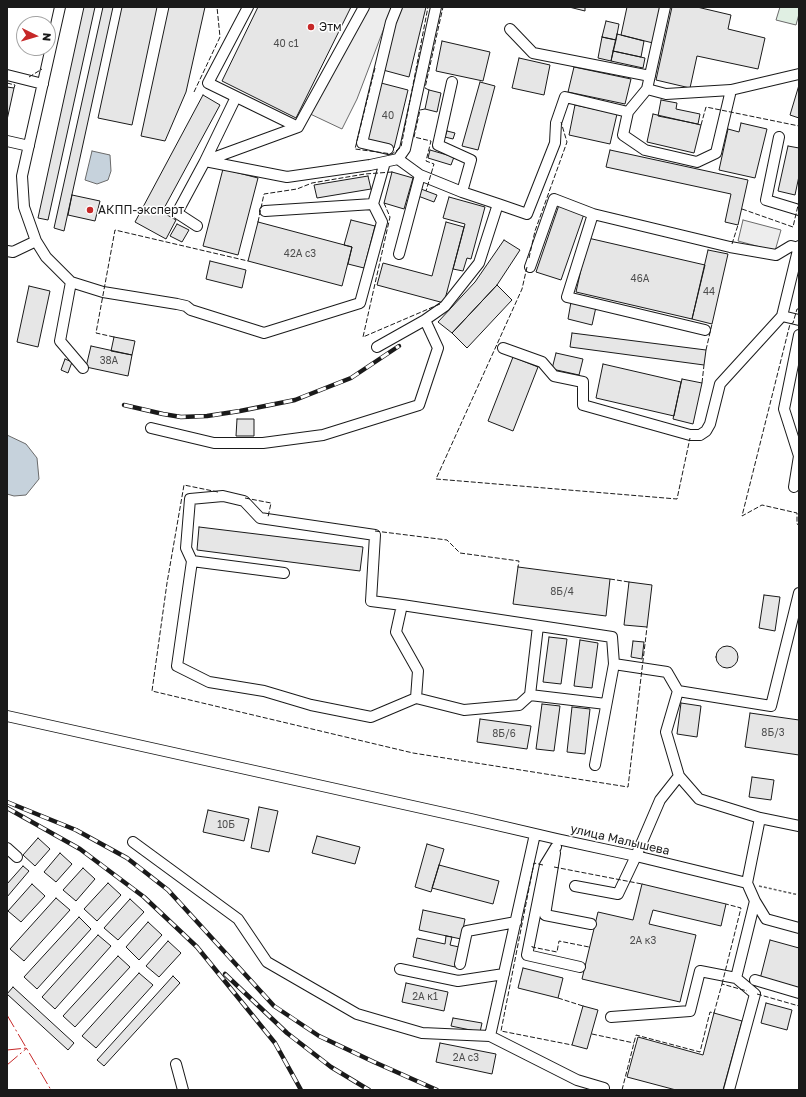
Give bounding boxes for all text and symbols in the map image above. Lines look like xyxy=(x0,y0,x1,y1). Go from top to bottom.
north arrow xyxy=(16,16,56,56)
place label: Этм xyxy=(319,20,342,34)
marker: Этм xyxy=(306,22,316,32)
text: N xyxy=(41,32,54,42)
house number: 40 с1 xyxy=(273,38,299,50)
house number: 40 xyxy=(382,110,394,122)
place label: АКПП-эксперт xyxy=(98,203,184,217)
marker: АКПП-эксперт xyxy=(85,205,95,215)
house number: 42А с3 xyxy=(284,248,316,260)
house number: 46А xyxy=(631,273,649,285)
house number: 44 xyxy=(703,286,715,298)
house number: 38А xyxy=(100,355,118,367)
house number: 8Б/4 xyxy=(550,586,574,598)
house number: 8Б/3 xyxy=(761,727,785,739)
house number: 8Б/6 xyxy=(492,728,516,740)
house number: 10Б xyxy=(217,819,235,831)
street label: улица Малышева xyxy=(569,822,671,858)
house number: 2А к3 xyxy=(630,935,656,947)
house number: 2А к1 xyxy=(412,991,438,1003)
house number: 2А с3 xyxy=(453,1052,479,1064)

